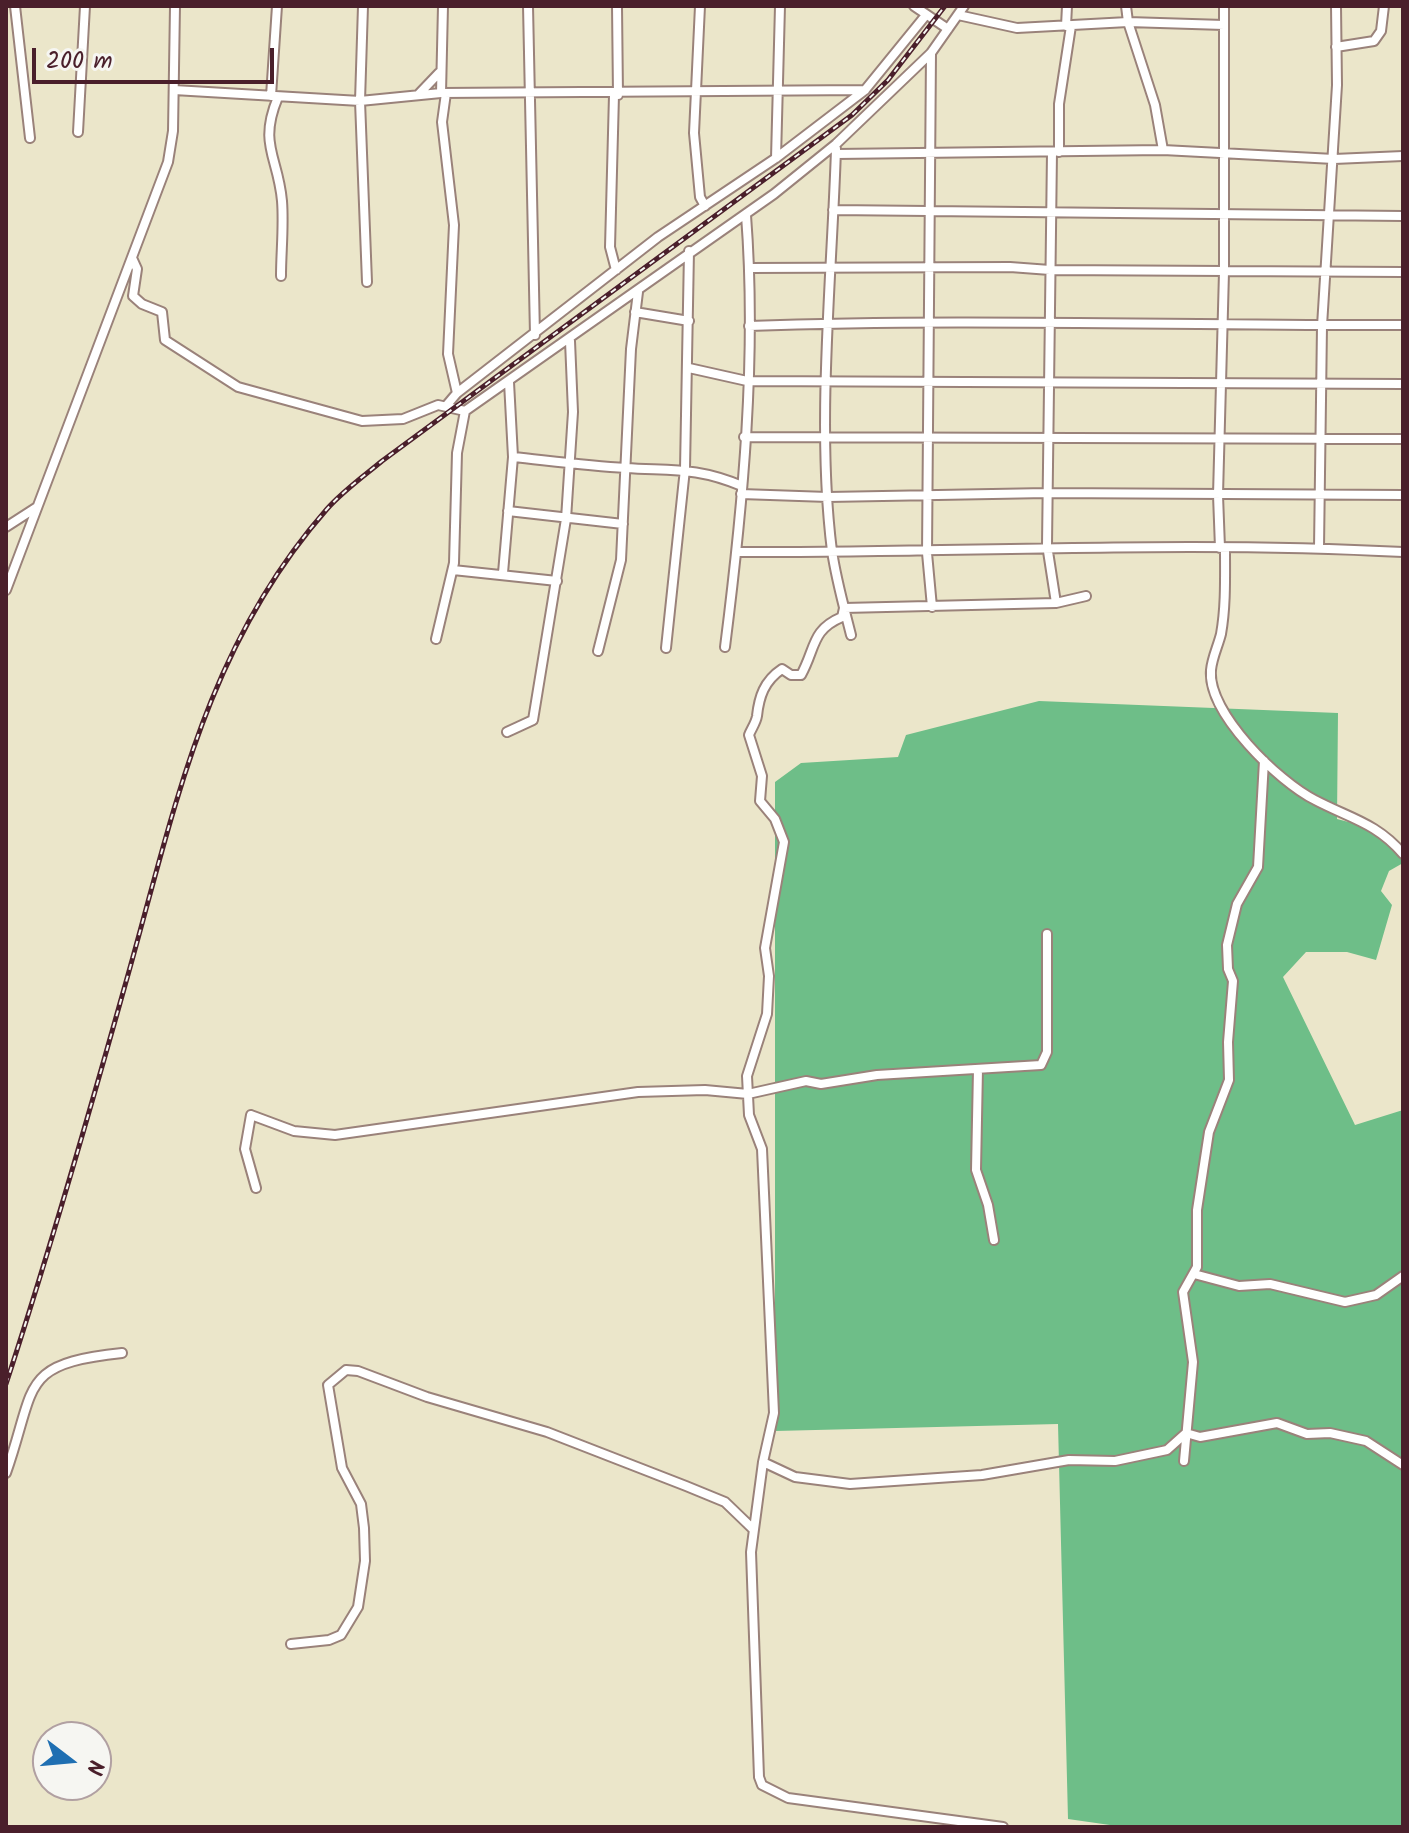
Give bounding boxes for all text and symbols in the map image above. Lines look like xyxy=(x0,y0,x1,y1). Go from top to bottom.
scale bar xyxy=(36,32,278,82)
text: 200 m xyxy=(46,42,113,81)
north arrow xyxy=(32,1721,112,1801)
text: N xyxy=(75,1756,112,1779)

